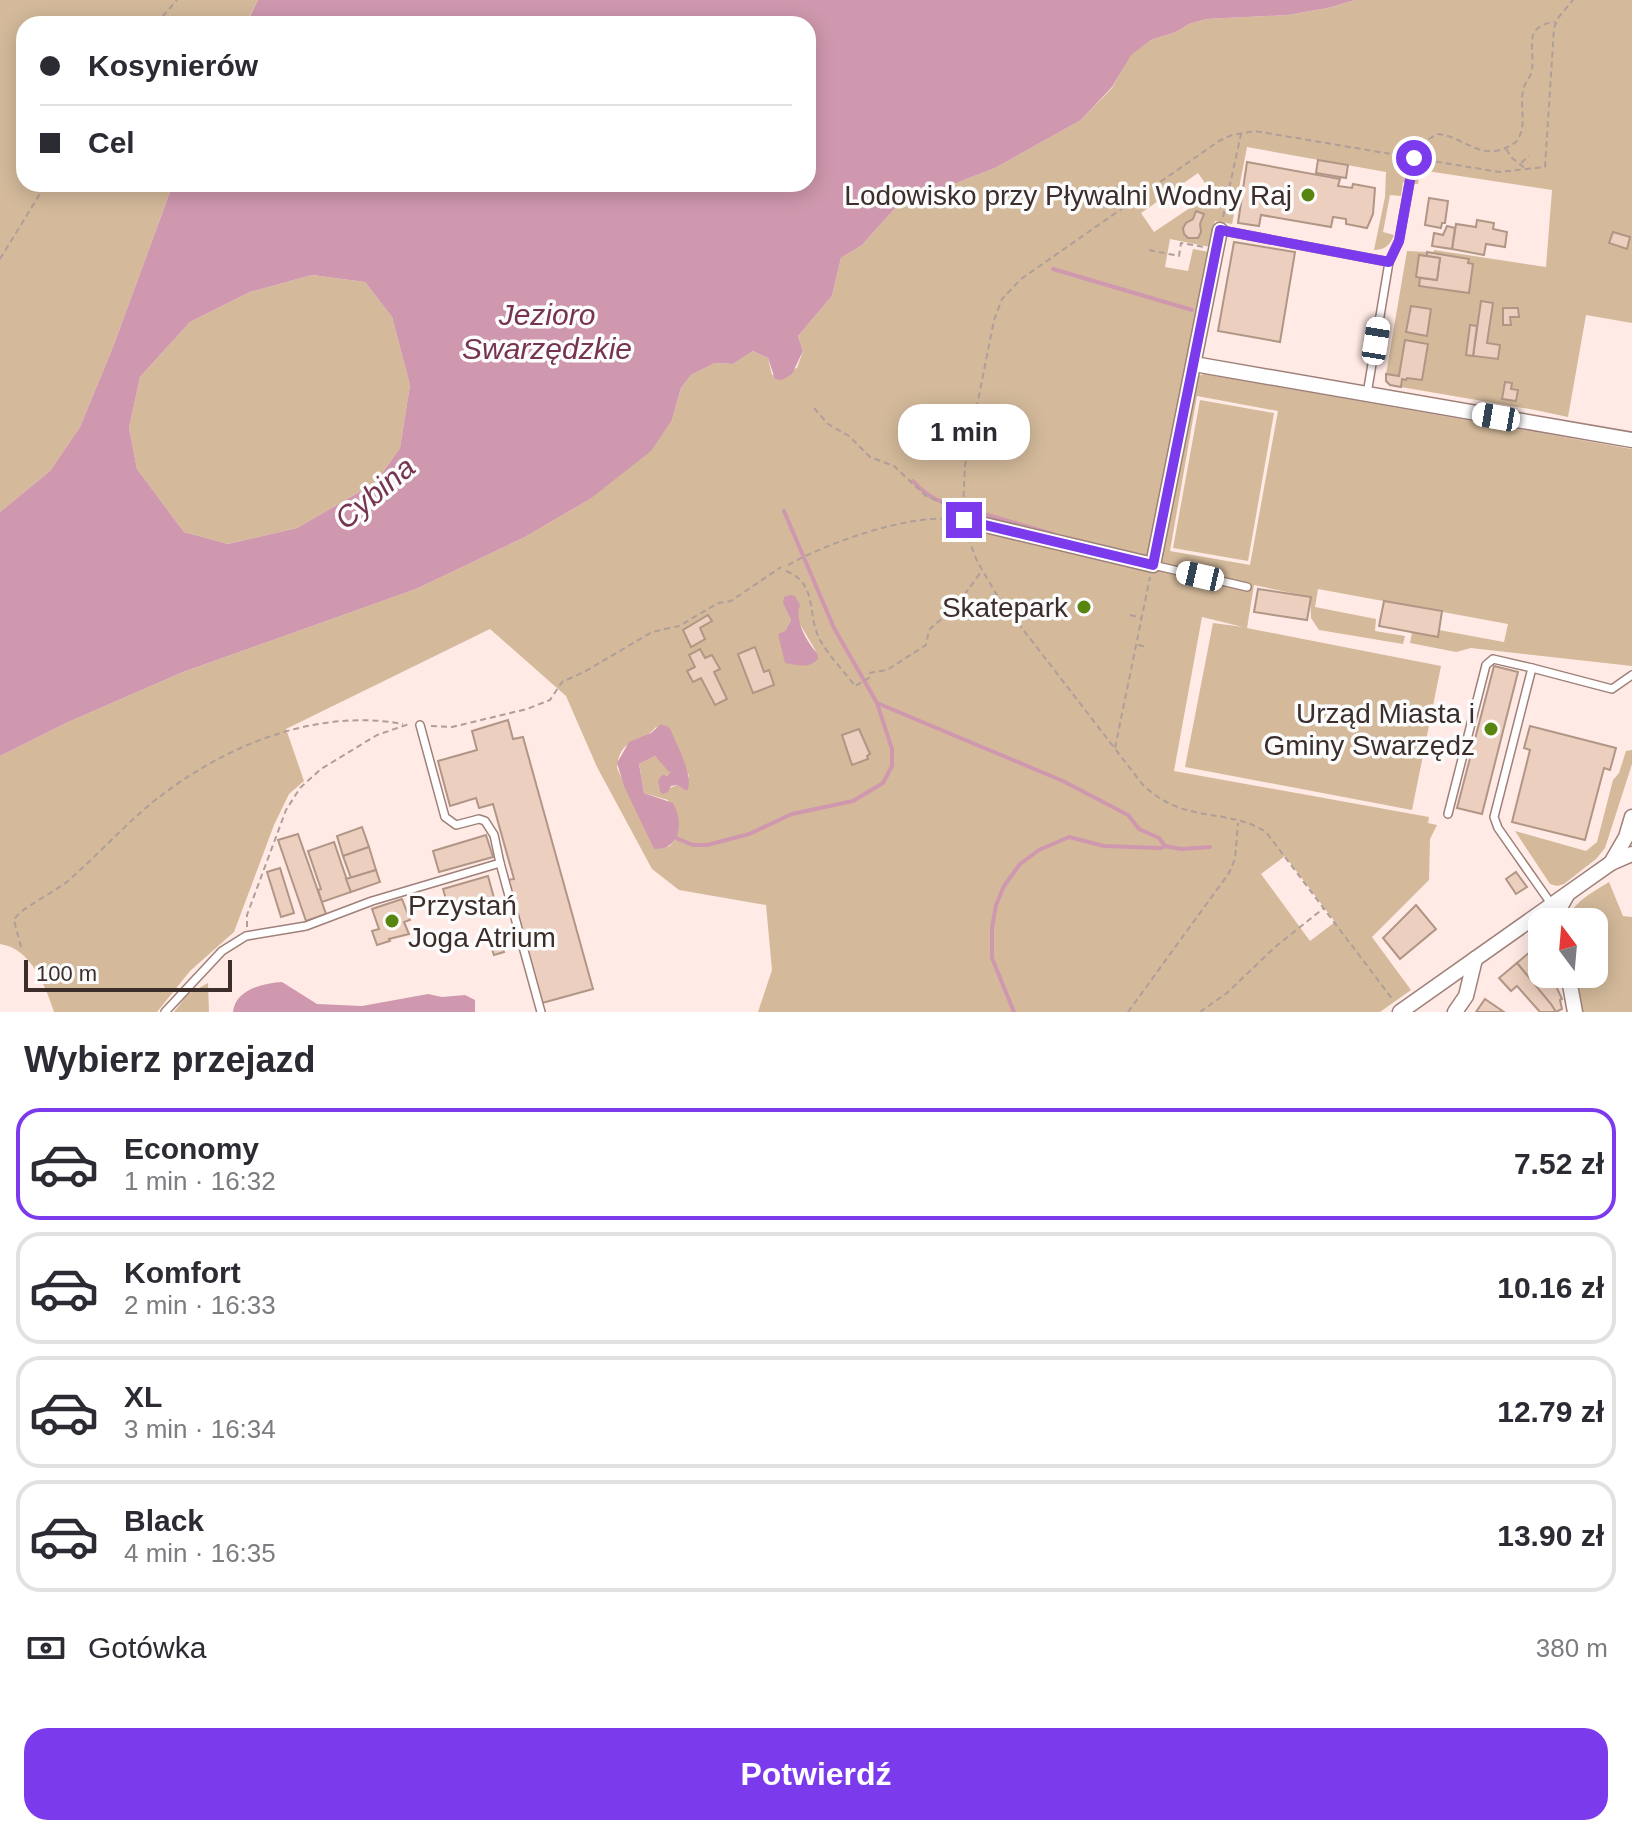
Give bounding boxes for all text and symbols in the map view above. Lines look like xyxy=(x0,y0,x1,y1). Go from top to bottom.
text: Kosynierów xyxy=(88,49,258,82)
text: Cel xyxy=(88,126,135,159)
route start xyxy=(1396,140,1432,176)
place label: Lodowisko przy Pływalni Wodny Raj xyxy=(844,180,1292,211)
marker: Lodowisko przy Pływalni Wodny Raj xyxy=(1299,186,1317,204)
water label: Jezioro Swarzędzkie xyxy=(462,298,632,365)
car xyxy=(1360,315,1392,367)
car xyxy=(1470,401,1522,433)
callout: 1 min xyxy=(898,404,1030,460)
text: 1 min xyxy=(930,417,998,447)
water label: Cybina xyxy=(328,450,421,535)
route end xyxy=(946,502,982,538)
car xyxy=(1174,559,1226,593)
place label: Skatepark xyxy=(942,592,1069,623)
marker: Skatepark xyxy=(1075,598,1093,616)
place label: Urząd Miasta i Gminy Swarzędz xyxy=(1263,698,1475,761)
marker: Urząd Miasta i Gminy Swarzędz xyxy=(1482,720,1500,738)
place label: Przystań Joga Atrium xyxy=(408,890,556,953)
north arrow xyxy=(1528,908,1608,988)
map controls xyxy=(1528,908,1608,988)
marker: Przystań Joga Atrium xyxy=(383,912,401,930)
scale bar xyxy=(24,956,232,992)
text: 100 m xyxy=(36,961,97,986)
text: Wybierz przejazd xyxy=(24,1039,315,1080)
icon: car xyxy=(28,1128,100,1200)
text: Economy xyxy=(124,1132,259,1165)
text: 7.52 zł xyxy=(1514,1147,1604,1180)
text: 1 min · 16:32 xyxy=(124,1166,276,1196)
icon: car xyxy=(28,1252,100,1324)
text: Komfort xyxy=(124,1256,241,1289)
text: 10.16 zł xyxy=(1497,1271,1604,1304)
text: 2 min · 16:33 xyxy=(124,1290,276,1320)
icon: car xyxy=(28,1376,100,1448)
text: XL xyxy=(124,1380,162,1413)
text: 12.79 zł xyxy=(1497,1395,1604,1428)
text: 3 min · 16:34 xyxy=(124,1414,276,1444)
icon: car xyxy=(28,1500,100,1572)
text: Black xyxy=(124,1504,204,1537)
text: 13.90 zł xyxy=(1497,1519,1604,1552)
text: 4 min · 16:35 xyxy=(124,1538,276,1568)
icon: cash xyxy=(24,1626,68,1670)
text: Gotówka xyxy=(88,1631,206,1664)
text: 380 m xyxy=(1536,1633,1608,1663)
button: Potwierdź xyxy=(24,1728,1608,1820)

